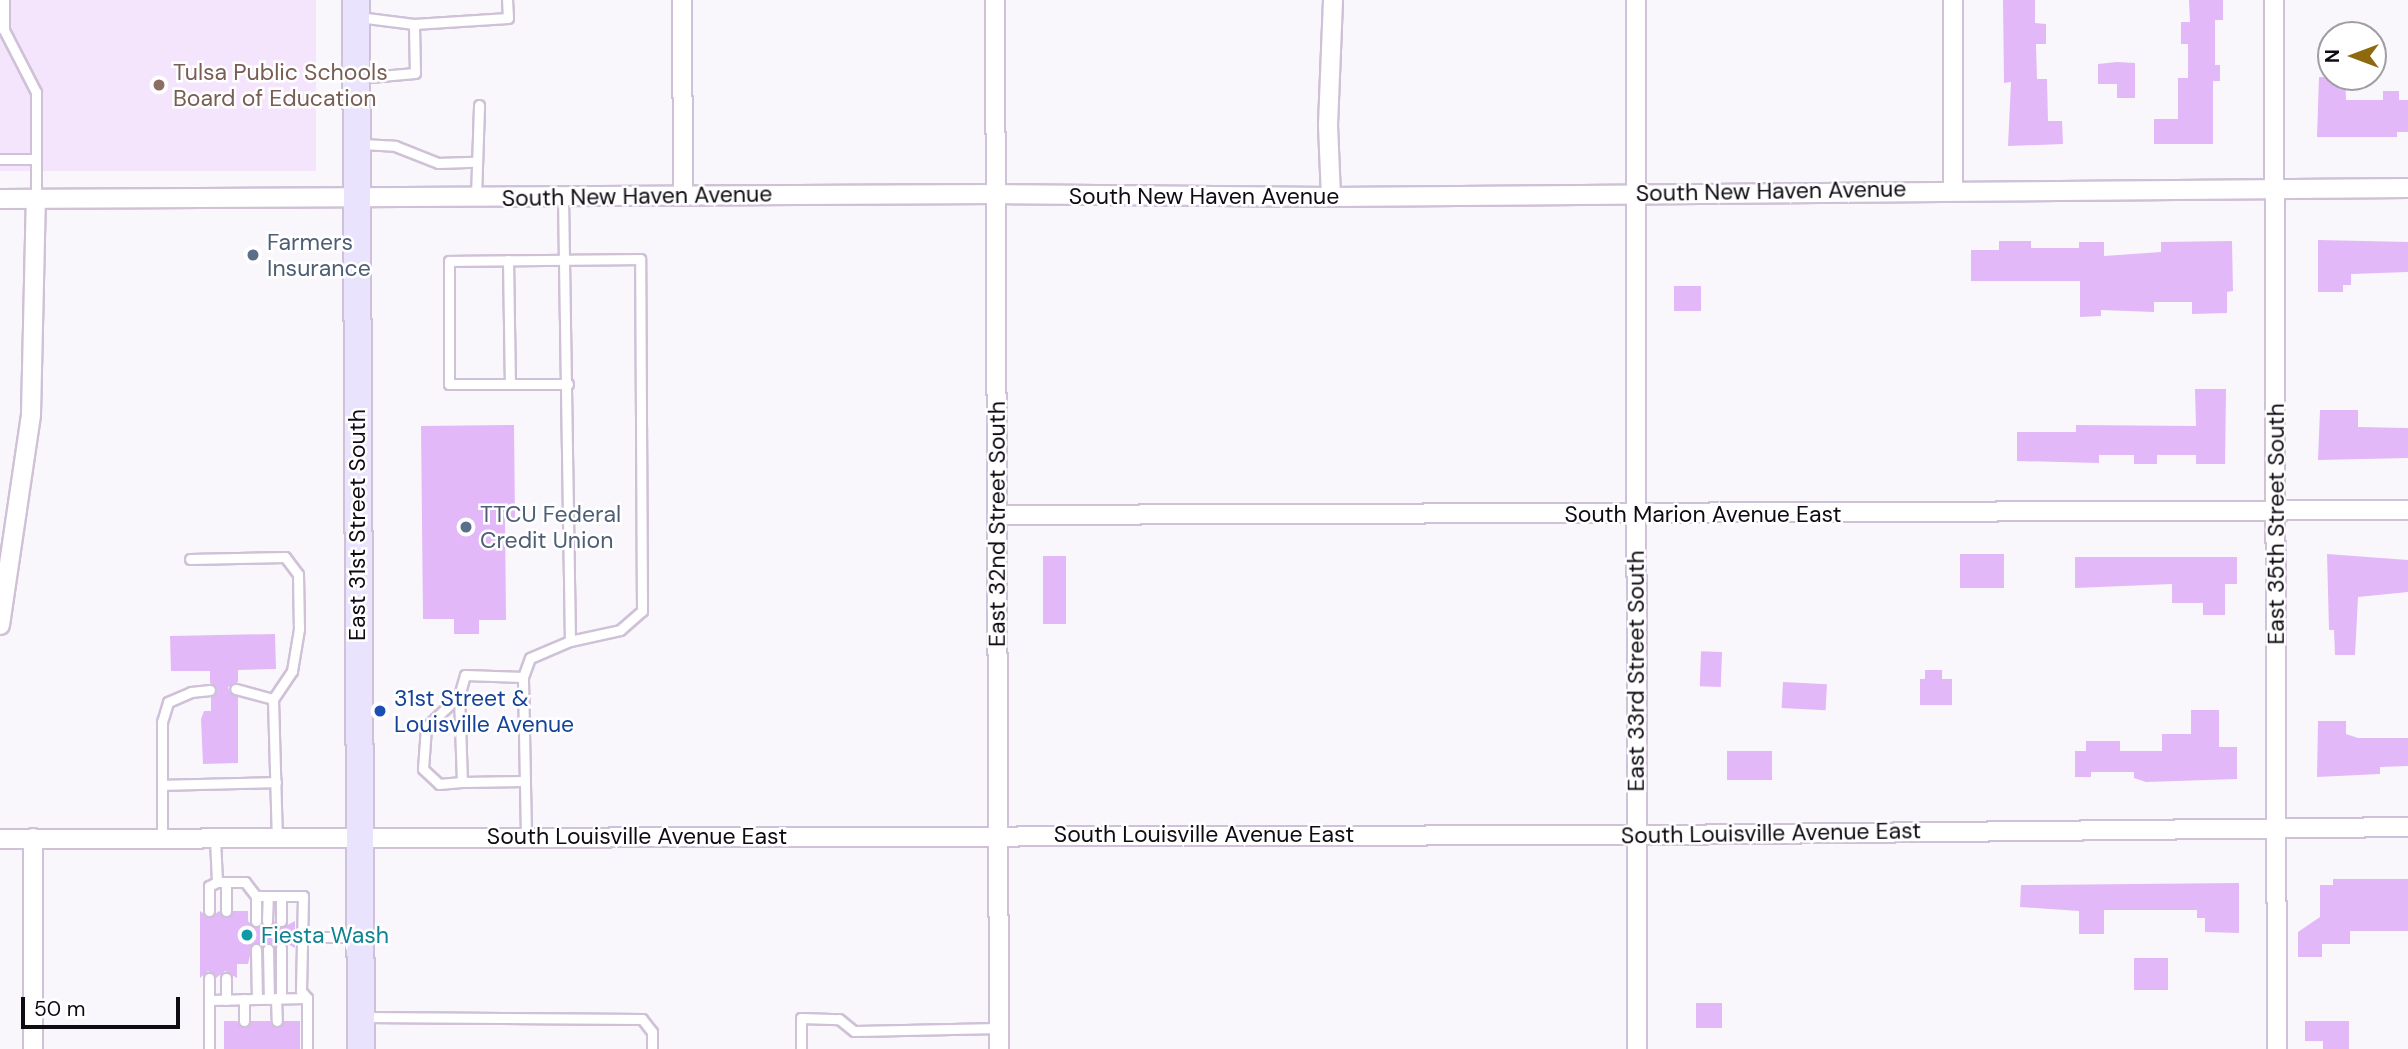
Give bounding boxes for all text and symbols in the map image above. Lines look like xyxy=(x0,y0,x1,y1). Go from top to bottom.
north arrow xyxy=(2317,21,2387,91)
text: N xyxy=(2320,49,2345,63)
place label: Tulsa Public Schools Board of Education xyxy=(173,58,388,112)
marker: Tulsa Public Schools Board of Education xyxy=(151,77,167,93)
street label: South New Haven Avenue xyxy=(1636,175,1906,207)
street label: South New Haven Avenue xyxy=(502,180,772,212)
street label: South New Haven Avenue xyxy=(1069,182,1339,210)
place label: Farmers Insurance xyxy=(267,228,371,282)
marker: Farmers Insurance xyxy=(245,247,261,263)
street label: East 32nd Street South xyxy=(983,401,1011,647)
street label: East 35th Street South xyxy=(2262,403,2290,645)
street label: East 31st Street South xyxy=(343,409,371,641)
place label: TTCU Federal Credit Union xyxy=(480,500,621,554)
street label: South Marion Avenue East xyxy=(1564,500,1842,528)
marker: TTCU Federal Credit Union xyxy=(458,519,474,535)
street label: East 33rd Street South xyxy=(1622,550,1650,792)
place label: 31st Street & Louisville Avenue xyxy=(394,684,574,738)
marker: 31st Street & Louisville Avenue xyxy=(372,703,388,719)
street label: South Louisville Avenue East xyxy=(1621,817,1921,849)
street label: South Louisville Avenue East xyxy=(1054,820,1354,848)
street label: South Louisville Avenue East xyxy=(487,822,787,850)
place label: Fiesta Wash xyxy=(261,921,389,949)
marker: Fiesta Wash xyxy=(239,927,255,943)
scale bar xyxy=(24,982,184,1026)
text: 50 m xyxy=(34,995,85,1023)

